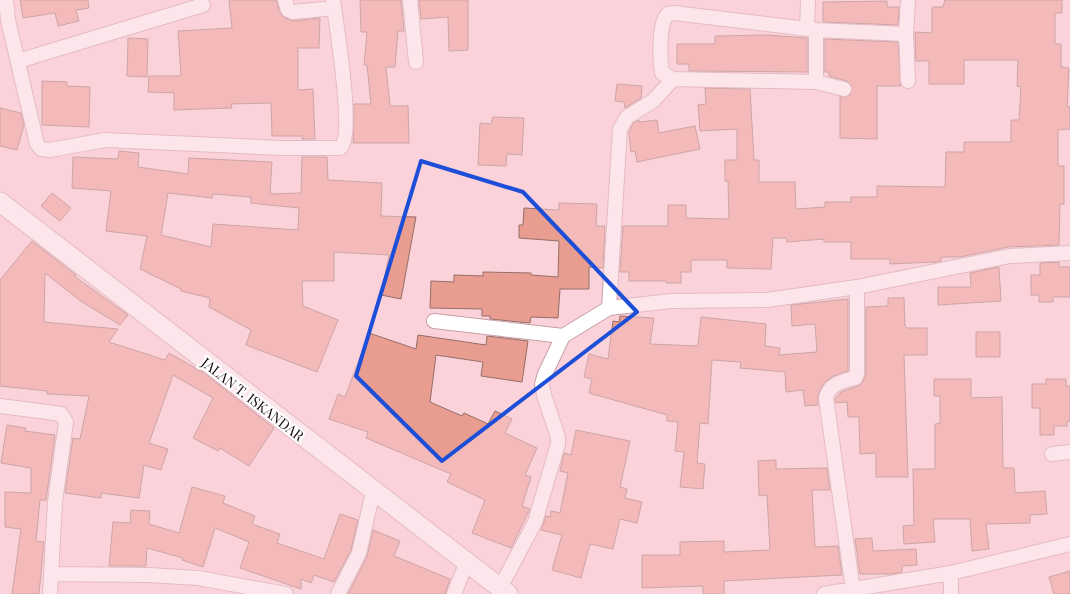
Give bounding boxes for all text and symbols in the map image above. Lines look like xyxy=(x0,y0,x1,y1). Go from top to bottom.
street label: JALAN T. ISKANDAR xyxy=(197,352,309,446)

